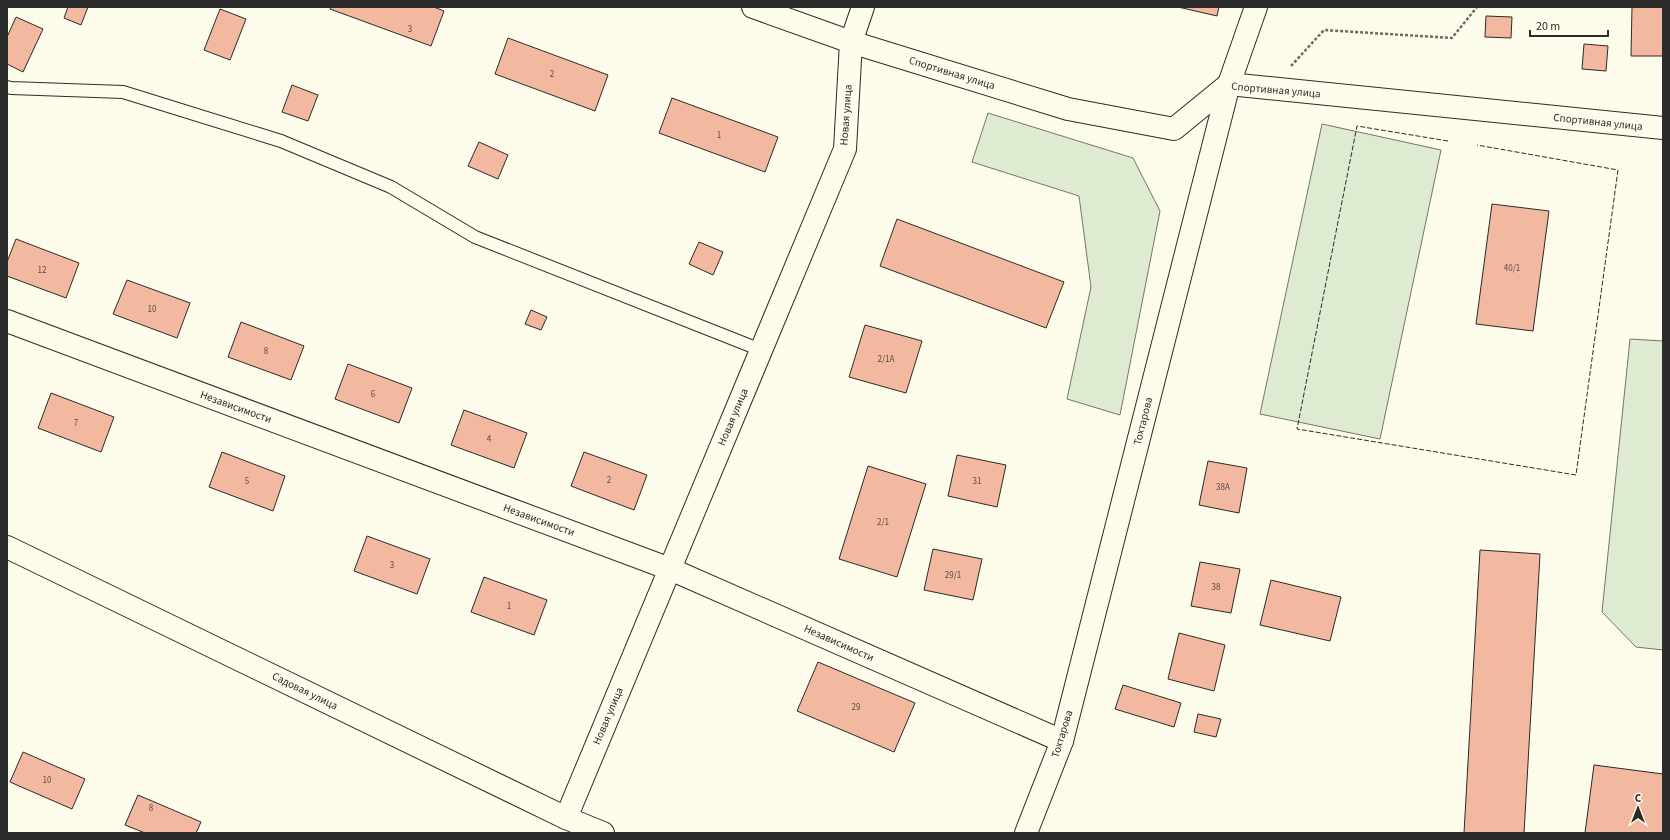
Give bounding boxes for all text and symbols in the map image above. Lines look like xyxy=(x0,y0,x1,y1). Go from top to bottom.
scale bar xyxy=(1530,12,1608,38)
text: 20 m xyxy=(1536,18,1560,35)
house number: 3 xyxy=(408,23,413,36)
street label: Спортивная улица xyxy=(907,53,997,93)
house number: 2 xyxy=(550,68,555,81)
street label: Спортивная улица xyxy=(1231,79,1321,101)
street label: Новая улица xyxy=(836,84,856,146)
street label: Спортивная улица xyxy=(1553,110,1643,134)
house number: 1 xyxy=(717,129,721,142)
house number: 40/1 xyxy=(1504,262,1520,275)
house number: 12 xyxy=(38,264,47,277)
house number: 10 xyxy=(148,303,157,316)
house number: 8 xyxy=(264,345,269,358)
house number: 2/1А xyxy=(878,353,895,366)
street label: Новая улица xyxy=(714,386,752,448)
street label: Независимости xyxy=(198,387,274,427)
house number: 6 xyxy=(371,388,376,401)
street label: Тохтарова xyxy=(1130,395,1156,447)
house number: 7 xyxy=(74,417,79,430)
house number: 4 xyxy=(487,433,492,446)
house number: 2 xyxy=(607,474,612,487)
house number: 5 xyxy=(245,475,250,488)
house number: 31 xyxy=(973,475,981,488)
house number: 38А xyxy=(1216,481,1230,494)
street label: Независимости xyxy=(501,500,577,540)
house number: 2/1 xyxy=(877,516,889,529)
house number: 3 xyxy=(390,559,395,572)
house number: 29/1 xyxy=(945,569,961,582)
house number: 38 xyxy=(1212,581,1221,594)
house number: 1 xyxy=(507,600,511,613)
street label: Независимости xyxy=(802,621,876,665)
street label: Садовая улица xyxy=(270,669,340,713)
street label: Новая улица xyxy=(589,685,627,747)
house number: 29 xyxy=(852,701,861,714)
street label: Тохтарова xyxy=(1048,708,1076,760)
house number: 10 xyxy=(43,774,52,787)
north arrow xyxy=(1618,788,1658,828)
text: С xyxy=(1635,791,1642,806)
house number: 8 xyxy=(149,802,154,815)

